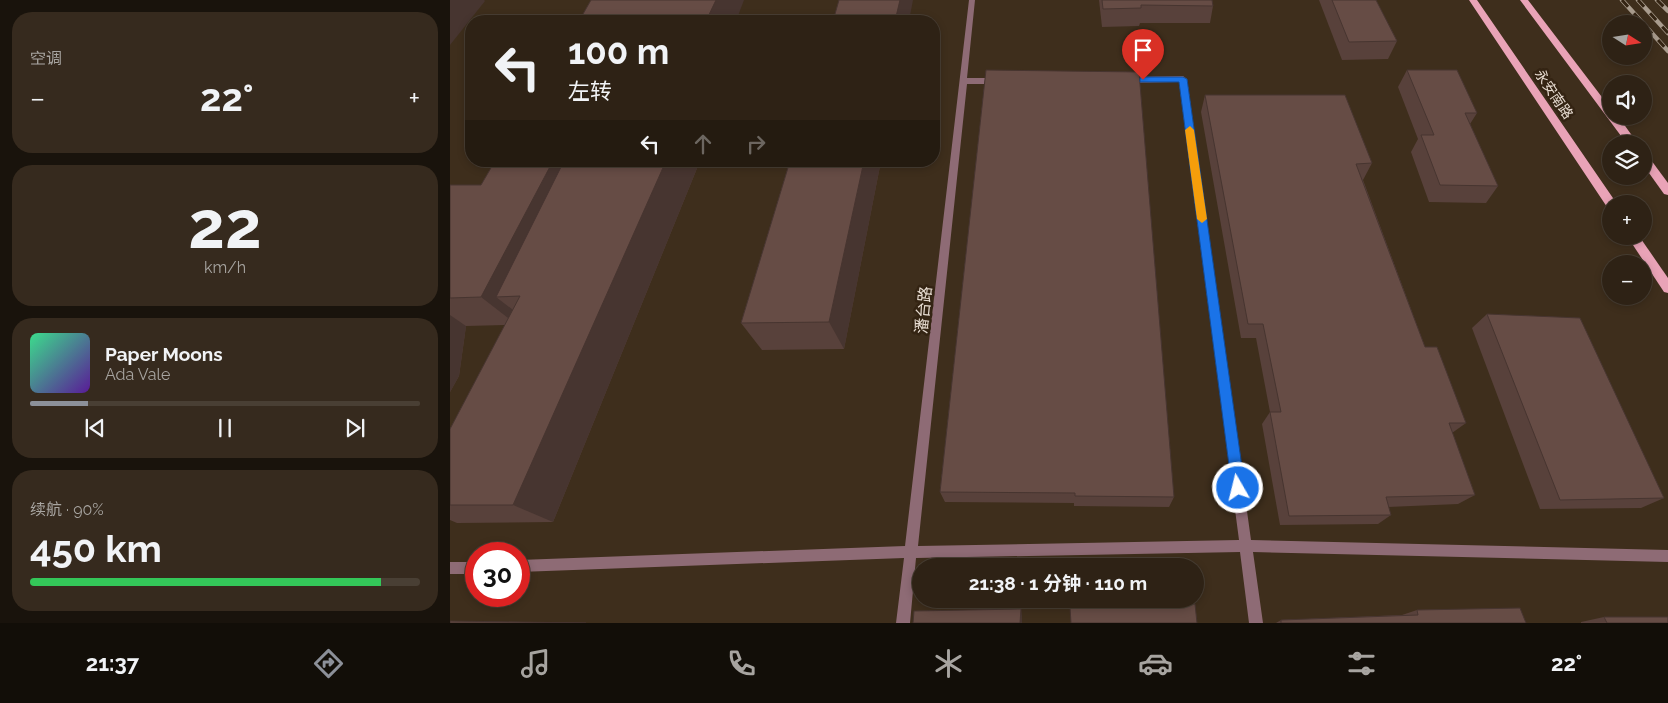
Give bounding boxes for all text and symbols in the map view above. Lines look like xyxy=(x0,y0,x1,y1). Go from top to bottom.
north arrow xyxy=(1602,15,1652,65)
map controls xyxy=(1602,15,1652,305)
pin xyxy=(1122,29,1164,80)
text: 100 m xyxy=(568,31,669,72)
icon: left xyxy=(485,35,550,100)
icon: arrive xyxy=(1129,36,1157,64)
text: 空调 xyxy=(30,49,62,68)
street label: 永安南路 xyxy=(1532,66,1576,122)
text: 22° xyxy=(200,75,253,120)
button: sound xyxy=(1602,75,1652,125)
text: 左转 xyxy=(568,78,612,104)
text: − xyxy=(30,82,45,115)
text: + xyxy=(408,82,420,115)
icon: left xyxy=(636,130,664,158)
icon: ahead xyxy=(689,130,717,158)
icon: right xyxy=(742,130,770,158)
button: layers xyxy=(1602,135,1652,185)
text: 22 xyxy=(188,187,262,263)
button: + xyxy=(1602,195,1652,245)
button: − xyxy=(1602,255,1652,305)
text: km/h xyxy=(204,258,246,277)
street label: 潘台路 xyxy=(912,285,935,335)
text: Paper Moons xyxy=(105,343,223,365)
text: Ada Vale xyxy=(105,365,170,384)
icon: previous xyxy=(81,414,109,442)
icon: pause xyxy=(211,414,239,442)
icon: next xyxy=(341,414,369,442)
position arrow xyxy=(1211,461,1263,513)
text: 续航 · 90% xyxy=(30,500,104,519)
text: 450 km xyxy=(30,526,162,571)
speed limit sign: 30 xyxy=(465,542,530,607)
text: 21:38 · 1 分钟 · 110 m xyxy=(969,572,1147,594)
icon: directions xyxy=(311,646,346,681)
icon: music xyxy=(518,646,553,681)
icon: phone xyxy=(724,646,759,681)
icon: climate xyxy=(931,646,966,681)
icon: car xyxy=(1138,646,1173,681)
icon: filters xyxy=(1344,646,1379,681)
text: 21:37 xyxy=(86,650,139,676)
text: 22° xyxy=(1551,650,1582,676)

